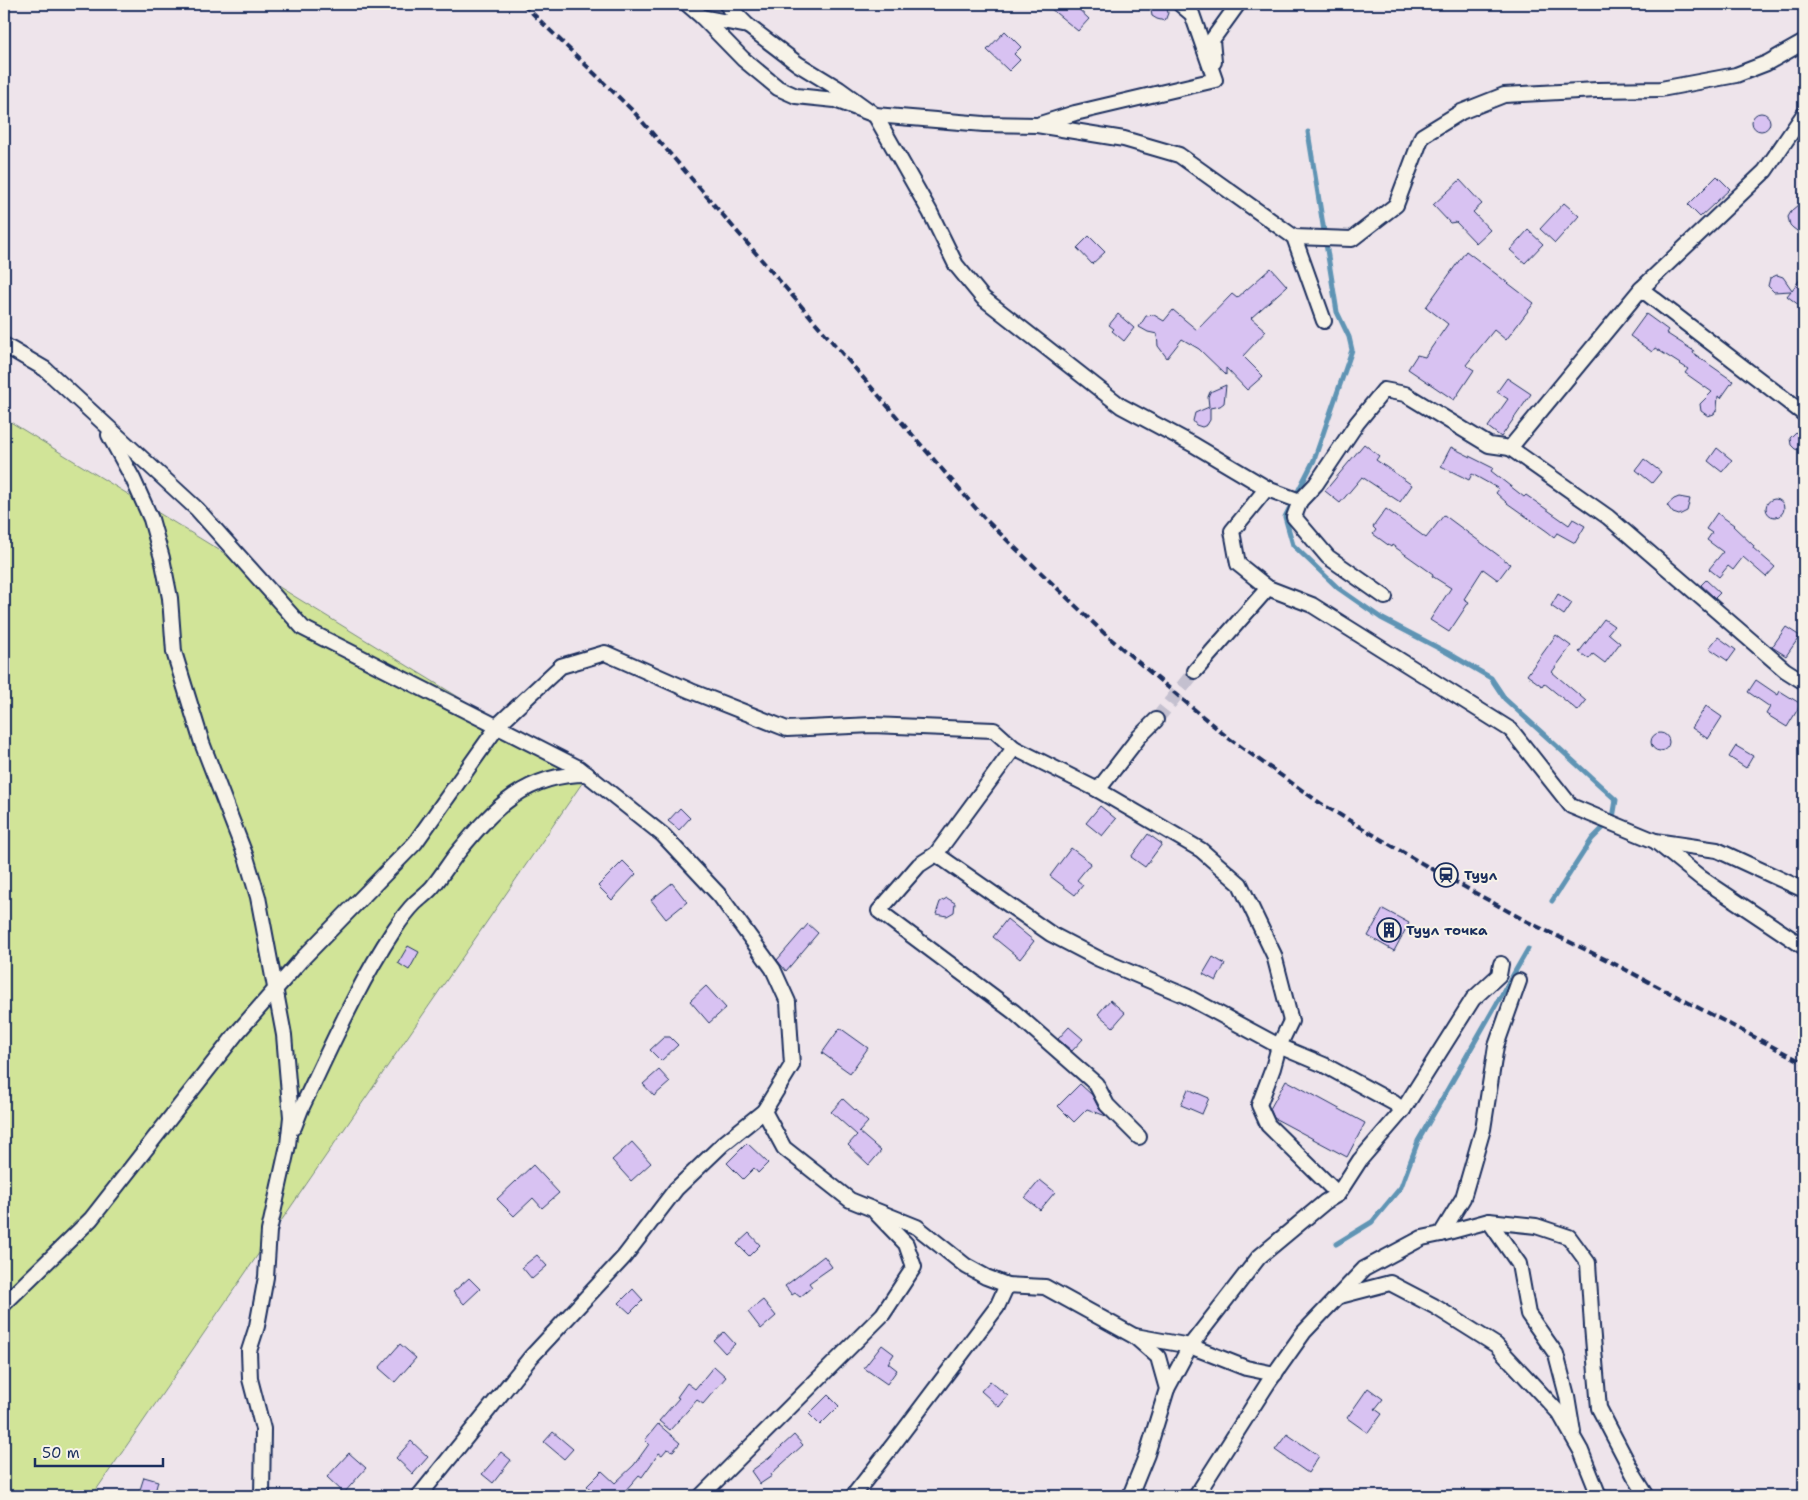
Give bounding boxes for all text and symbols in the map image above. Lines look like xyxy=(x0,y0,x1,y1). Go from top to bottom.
station icon: Туул xyxy=(1433,862,1459,888)
place label: Туул xyxy=(1464,866,1498,884)
building icon: Туул точка xyxy=(1376,917,1402,943)
place label: Туул точка xyxy=(1406,921,1488,939)
scale bar xyxy=(35,1435,162,1467)
text: 50 m xyxy=(42,1443,80,1463)

